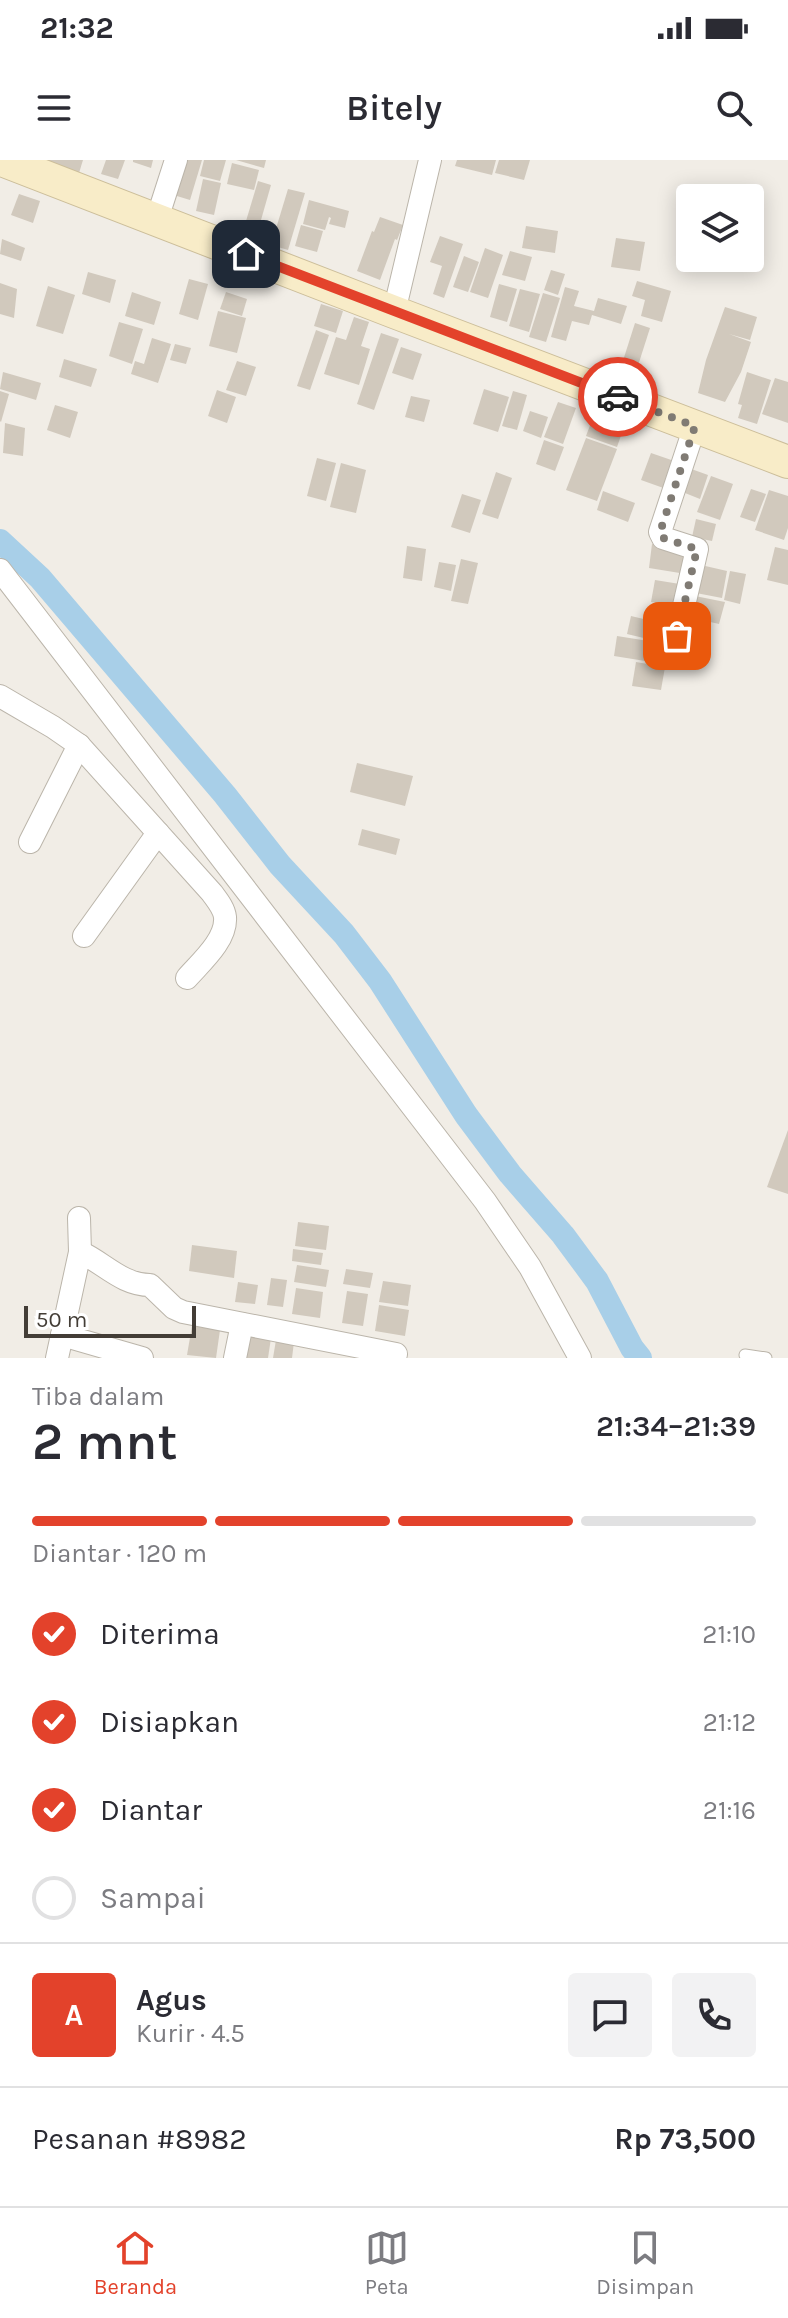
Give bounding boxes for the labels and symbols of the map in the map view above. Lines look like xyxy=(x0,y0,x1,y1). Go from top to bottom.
pin xyxy=(212,220,280,288)
courier xyxy=(578,357,658,437)
pin xyxy=(643,602,711,670)
scale bar xyxy=(24,1302,196,1338)

